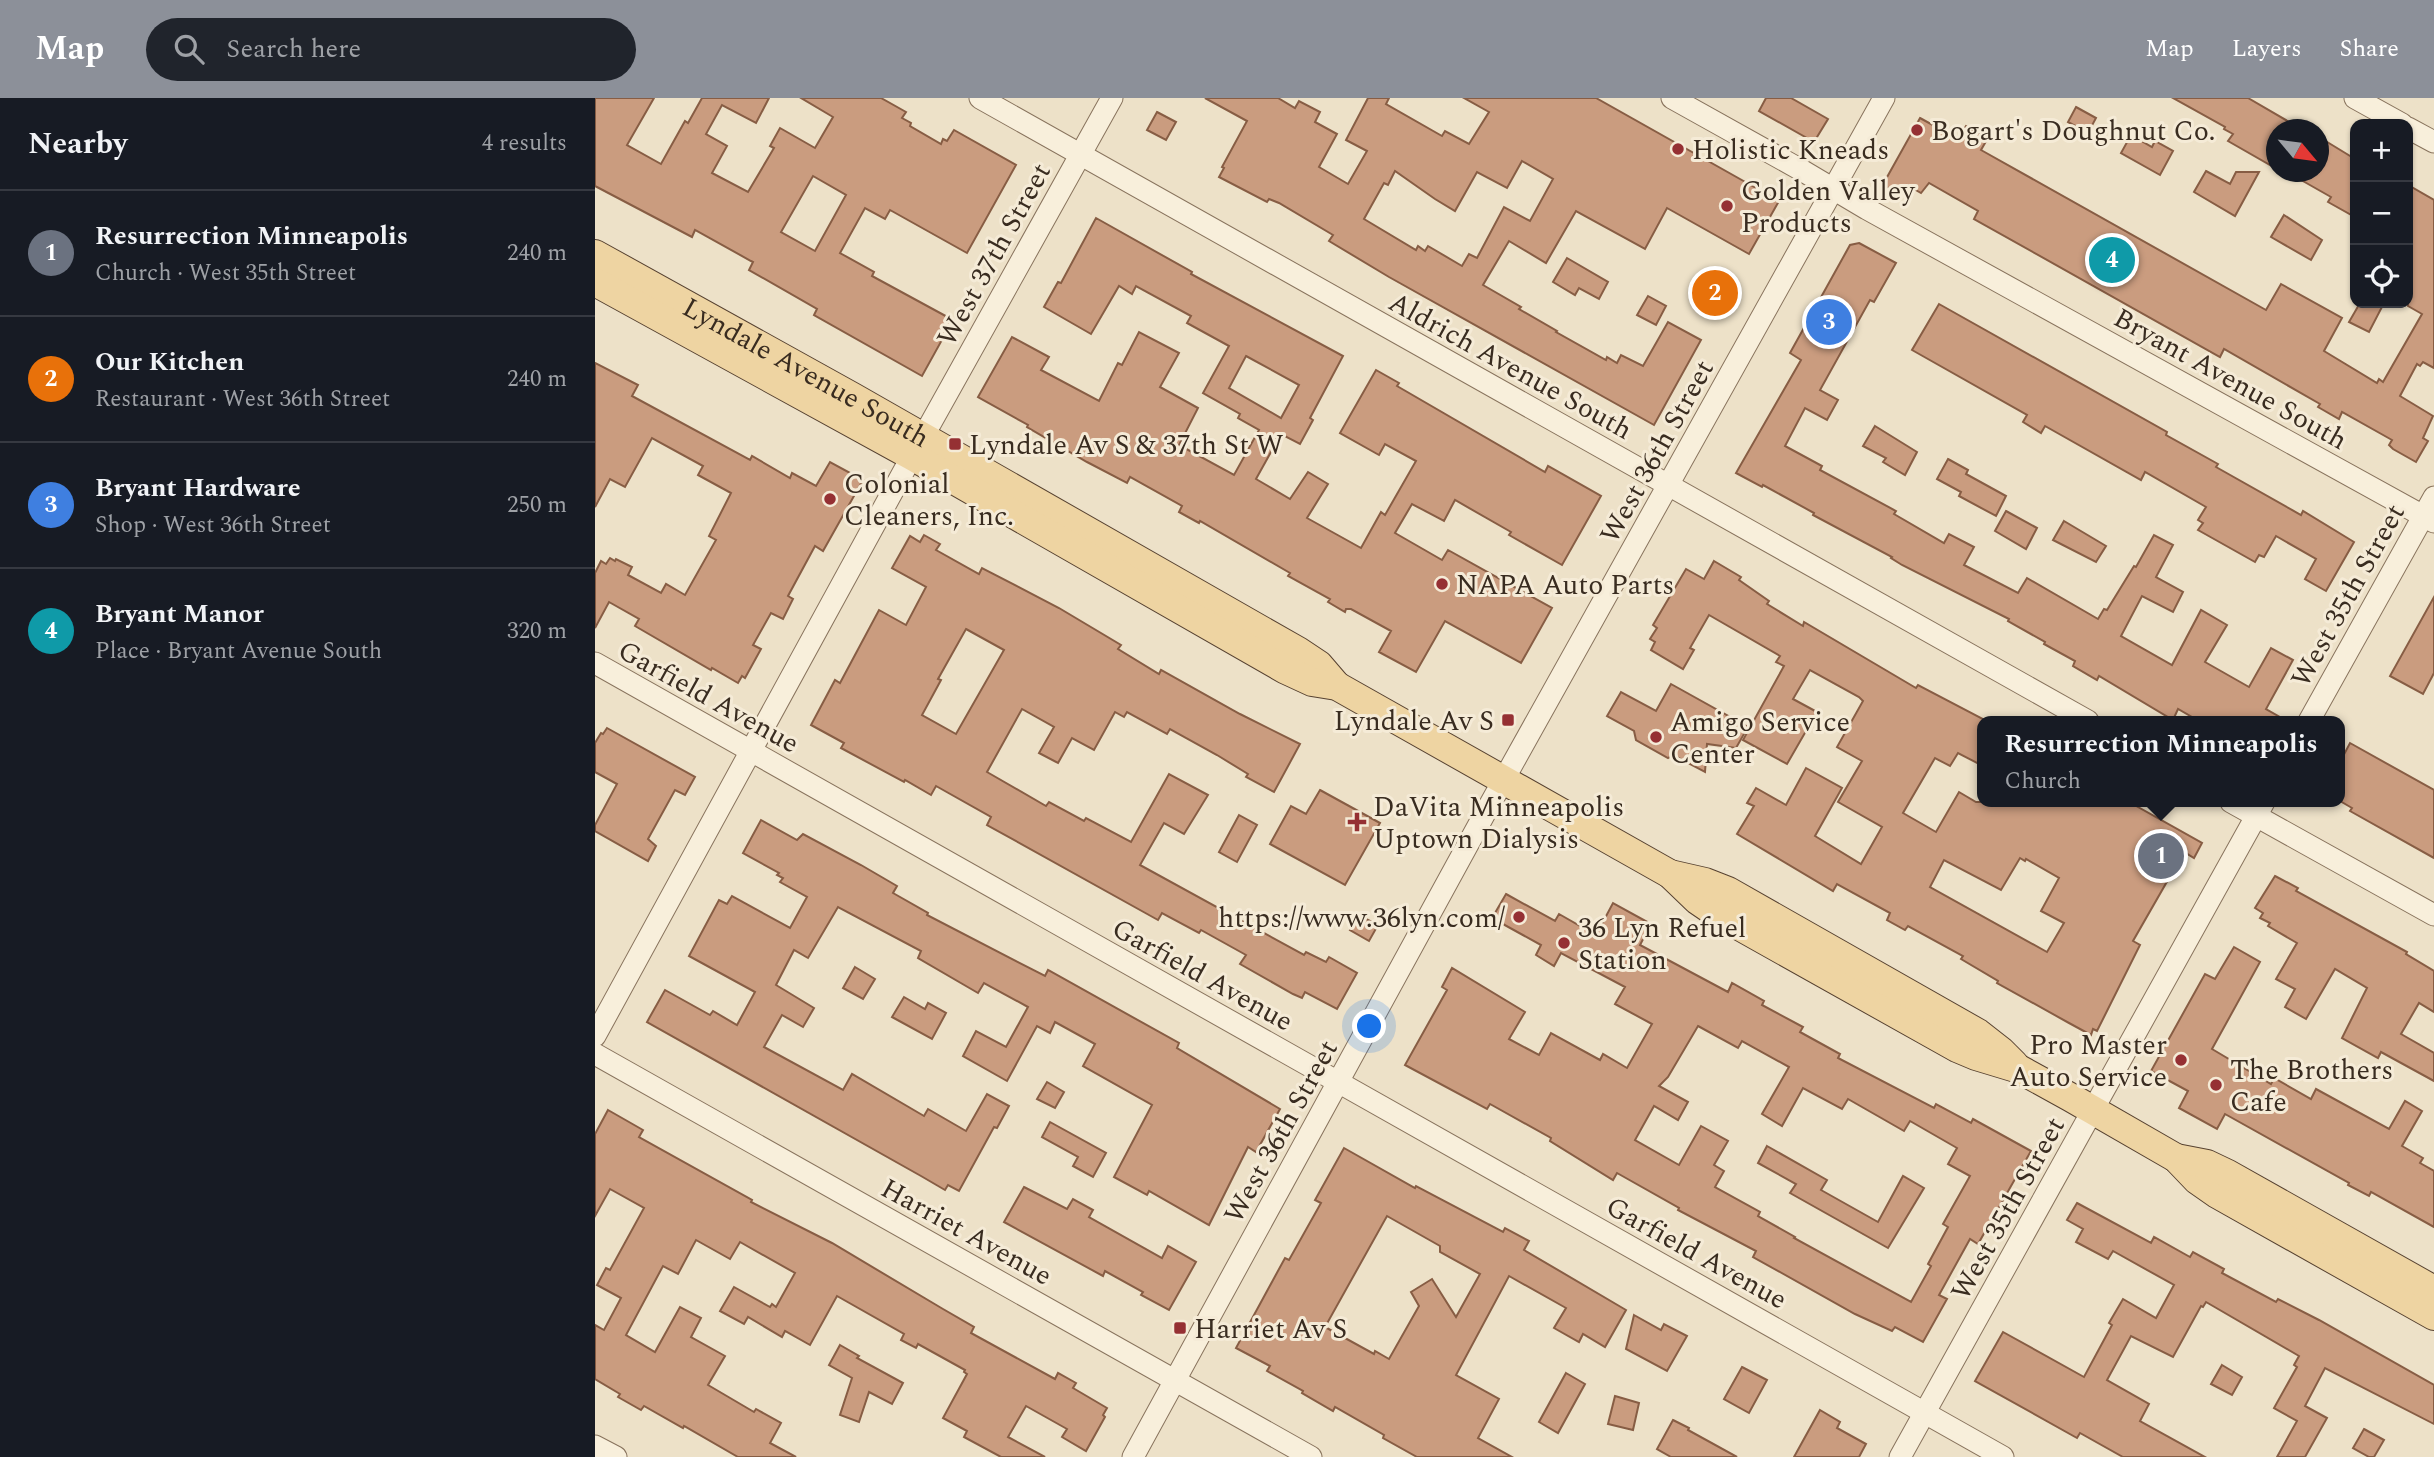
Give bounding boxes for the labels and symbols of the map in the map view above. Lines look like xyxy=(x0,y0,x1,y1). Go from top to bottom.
place label: Bogart's Doughnut Co. xyxy=(1931,110,2216,153)
north arrow xyxy=(2266,119,2329,182)
marker: Bogart's Doughnut Co. xyxy=(1909,122,1925,138)
place label: Holistic Kneads xyxy=(1692,129,1889,172)
marker: Holistic Kneads xyxy=(1670,141,1686,157)
street label: West 37th Street xyxy=(926,155,1063,354)
place label: Golden Valley Products xyxy=(1741,170,1916,245)
marker: Golden Valley Products xyxy=(1719,198,1735,214)
pin: 4 xyxy=(2089,234,2135,286)
pin: 2 xyxy=(1692,267,1738,319)
street label: Aldrich Avenue South xyxy=(1380,281,1640,451)
street label: Lyndale Avenue South xyxy=(674,287,937,459)
pin: 3 xyxy=(1806,296,1852,348)
street label: Bryant Avenue South xyxy=(2105,297,2355,462)
street label: West 36th Street xyxy=(1589,352,1726,551)
place label: Lyndale Av S & 37th St W xyxy=(969,424,1284,467)
marker: Lyndale Av S & 37th St W xyxy=(947,436,963,452)
place label: Colonial Cleaners, Inc. xyxy=(844,463,1014,538)
marker: Colonial Cleaners, Inc. xyxy=(822,491,838,507)
street label: West 35th Street xyxy=(2280,496,2417,695)
place label: NAPA Auto Parts xyxy=(1456,564,1674,607)
marker: NAPA Auto Parts xyxy=(1434,576,1450,592)
street label: Garfield Avenue xyxy=(610,630,807,765)
place label: Lyndale Av S xyxy=(1334,700,1494,743)
place label: Amigo Service Center xyxy=(1670,701,1850,776)
marker: Lyndale Av S xyxy=(1500,712,1516,728)
marker: Amigo Service Center xyxy=(1648,729,1664,745)
place label: DaVita Minneapolis Uptown Dialysis xyxy=(1373,786,1624,861)
marker: DaVita Minneapolis Uptown Dialysis xyxy=(1347,812,1367,832)
pin: 1 xyxy=(2138,830,2184,882)
place label: https://www.36lyn.com/ xyxy=(1218,897,1505,940)
place label: 36 Lyn Refuel Station xyxy=(1578,907,1746,982)
street label: Garfield Avenue xyxy=(1104,908,1301,1043)
marker: https://www.36lyn.com/ xyxy=(1511,909,1527,925)
marker: 36 Lyn Refuel Station xyxy=(1556,935,1572,951)
your location xyxy=(1352,1009,1386,1043)
place label: Pro Master Auto Service xyxy=(2010,1024,2167,1099)
street label: West 36th Street xyxy=(1213,1032,1350,1231)
place label: The Brothers Cafe xyxy=(2230,1049,2393,1124)
marker: Pro Master Auto Service xyxy=(2173,1052,2189,1068)
marker: The Brothers Cafe xyxy=(2208,1077,2224,1093)
street label: West 35th Street xyxy=(1940,1109,2077,1308)
street label: Harriet Avenue xyxy=(873,1167,1060,1297)
street label: Garfield Avenue xyxy=(1598,1186,1795,1321)
place label: Harriet Av S xyxy=(1194,1308,1347,1351)
marker: Harriet Av S xyxy=(1172,1320,1188,1336)

